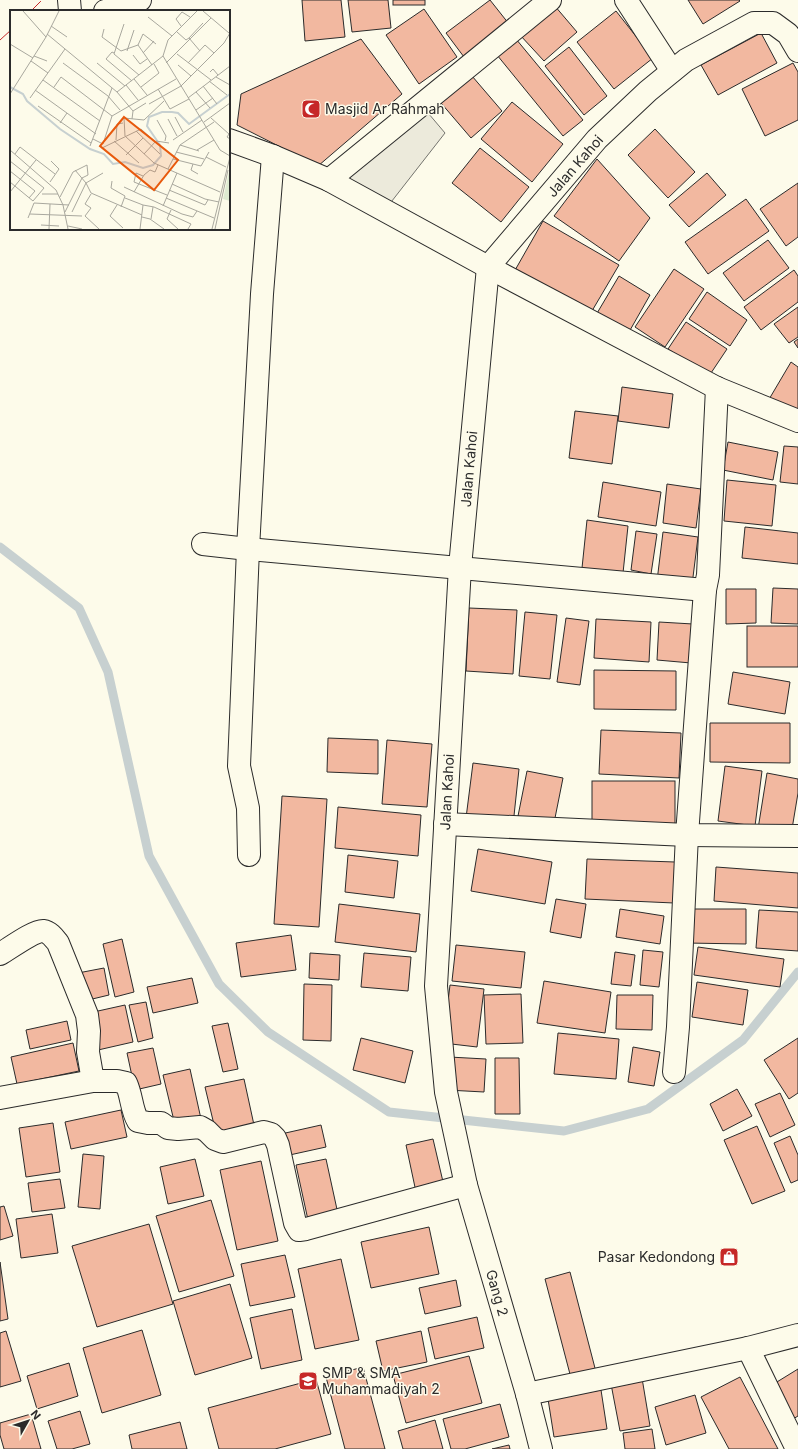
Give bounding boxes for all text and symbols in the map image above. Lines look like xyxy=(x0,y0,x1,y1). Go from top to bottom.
inset map xyxy=(10,10,230,230)
mosque icon: Masjid Ar Rahmah xyxy=(300,98,322,120)
place label: Masjid Ar Rahmah xyxy=(325,100,445,117)
street label: Jalan Kahoi xyxy=(543,131,606,200)
street label: Jalan Kahoi xyxy=(457,430,480,508)
street label: Jalan Kahoi xyxy=(436,753,457,831)
shop icon: Pasar Kedondong xyxy=(718,1246,740,1268)
place label: Pasar Kedondong xyxy=(598,1248,715,1265)
street label: Gang 2 xyxy=(483,1268,512,1318)
place label: SMP & SMA Muhammadiyah 2 xyxy=(322,1364,440,1397)
school or university icon: SMP & SMA Muhammadiyah 2 xyxy=(297,1370,319,1392)
north arrow xyxy=(8,1401,48,1441)
text: N xyxy=(28,1407,44,1422)

